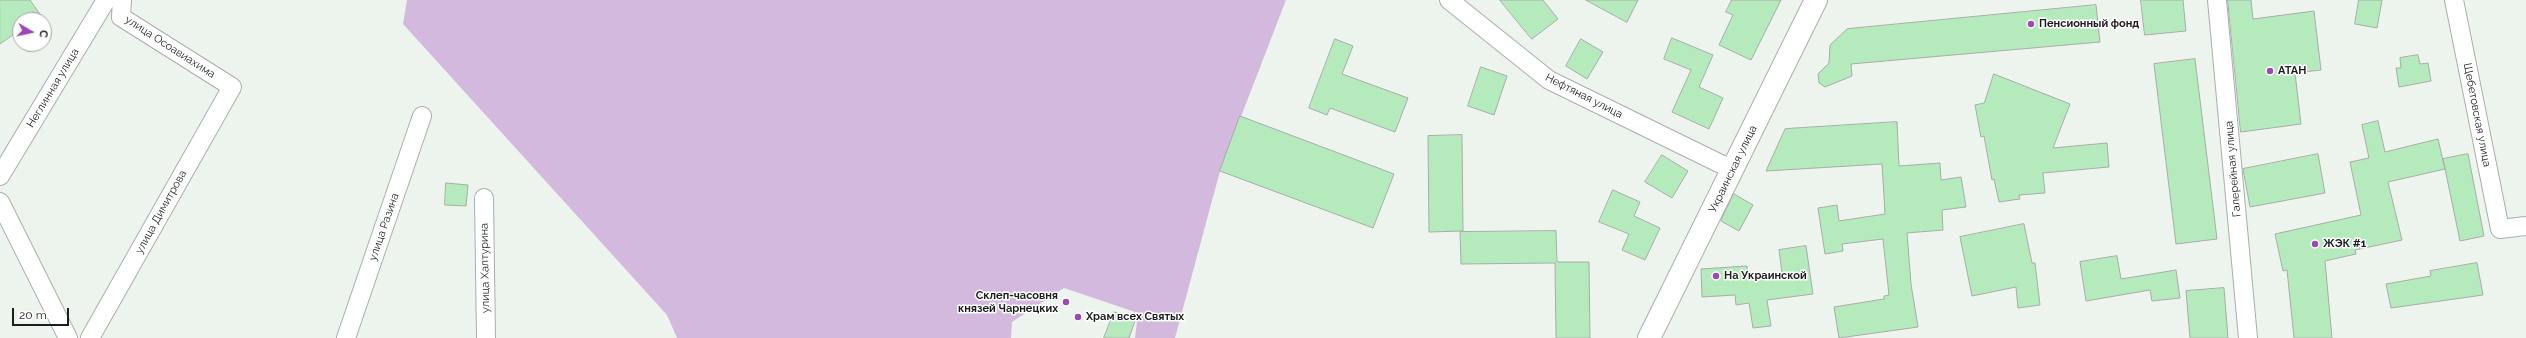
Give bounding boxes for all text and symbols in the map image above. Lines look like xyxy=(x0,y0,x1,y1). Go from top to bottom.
north arrow xyxy=(12,12,52,52)
street label: улица Осоавиахима xyxy=(122,13,218,81)
place label: Пенсионный фонд xyxy=(2039,17,2139,31)
marker: Пенсионный фонд xyxy=(2026,19,2036,29)
text: С xyxy=(36,29,50,39)
street label: Неглинная улица xyxy=(24,46,82,130)
street label: Щебетовская улица xyxy=(2460,62,2494,168)
place label: АТАН xyxy=(2278,64,2306,78)
marker: АТАН xyxy=(2265,66,2275,76)
street label: Нефтяная улица xyxy=(1543,71,1625,121)
street label: Галерейная улица xyxy=(2222,121,2244,217)
street label: Украинская улица xyxy=(1706,123,1760,215)
street label: улица Димитрова xyxy=(133,168,189,256)
street label: улица Разина xyxy=(366,191,402,263)
street label: улица Халтурина xyxy=(478,223,492,313)
place label: ЖЭК #1 xyxy=(2323,237,2366,251)
marker: ЖЭК #1 xyxy=(2310,239,2320,249)
place label: На Украинской xyxy=(1724,269,1807,283)
marker: На Украинской xyxy=(1711,271,1721,281)
place label: Склеп-часовня князей Чарнецких xyxy=(958,289,1058,315)
marker: Склеп-часовня князей Чарнецких xyxy=(1061,297,1071,307)
scale bar xyxy=(14,300,71,326)
text: 20 m xyxy=(19,308,47,322)
place label: Храм всех Святых xyxy=(1086,310,1184,324)
marker: Храм всех Святых xyxy=(1073,312,1083,322)

